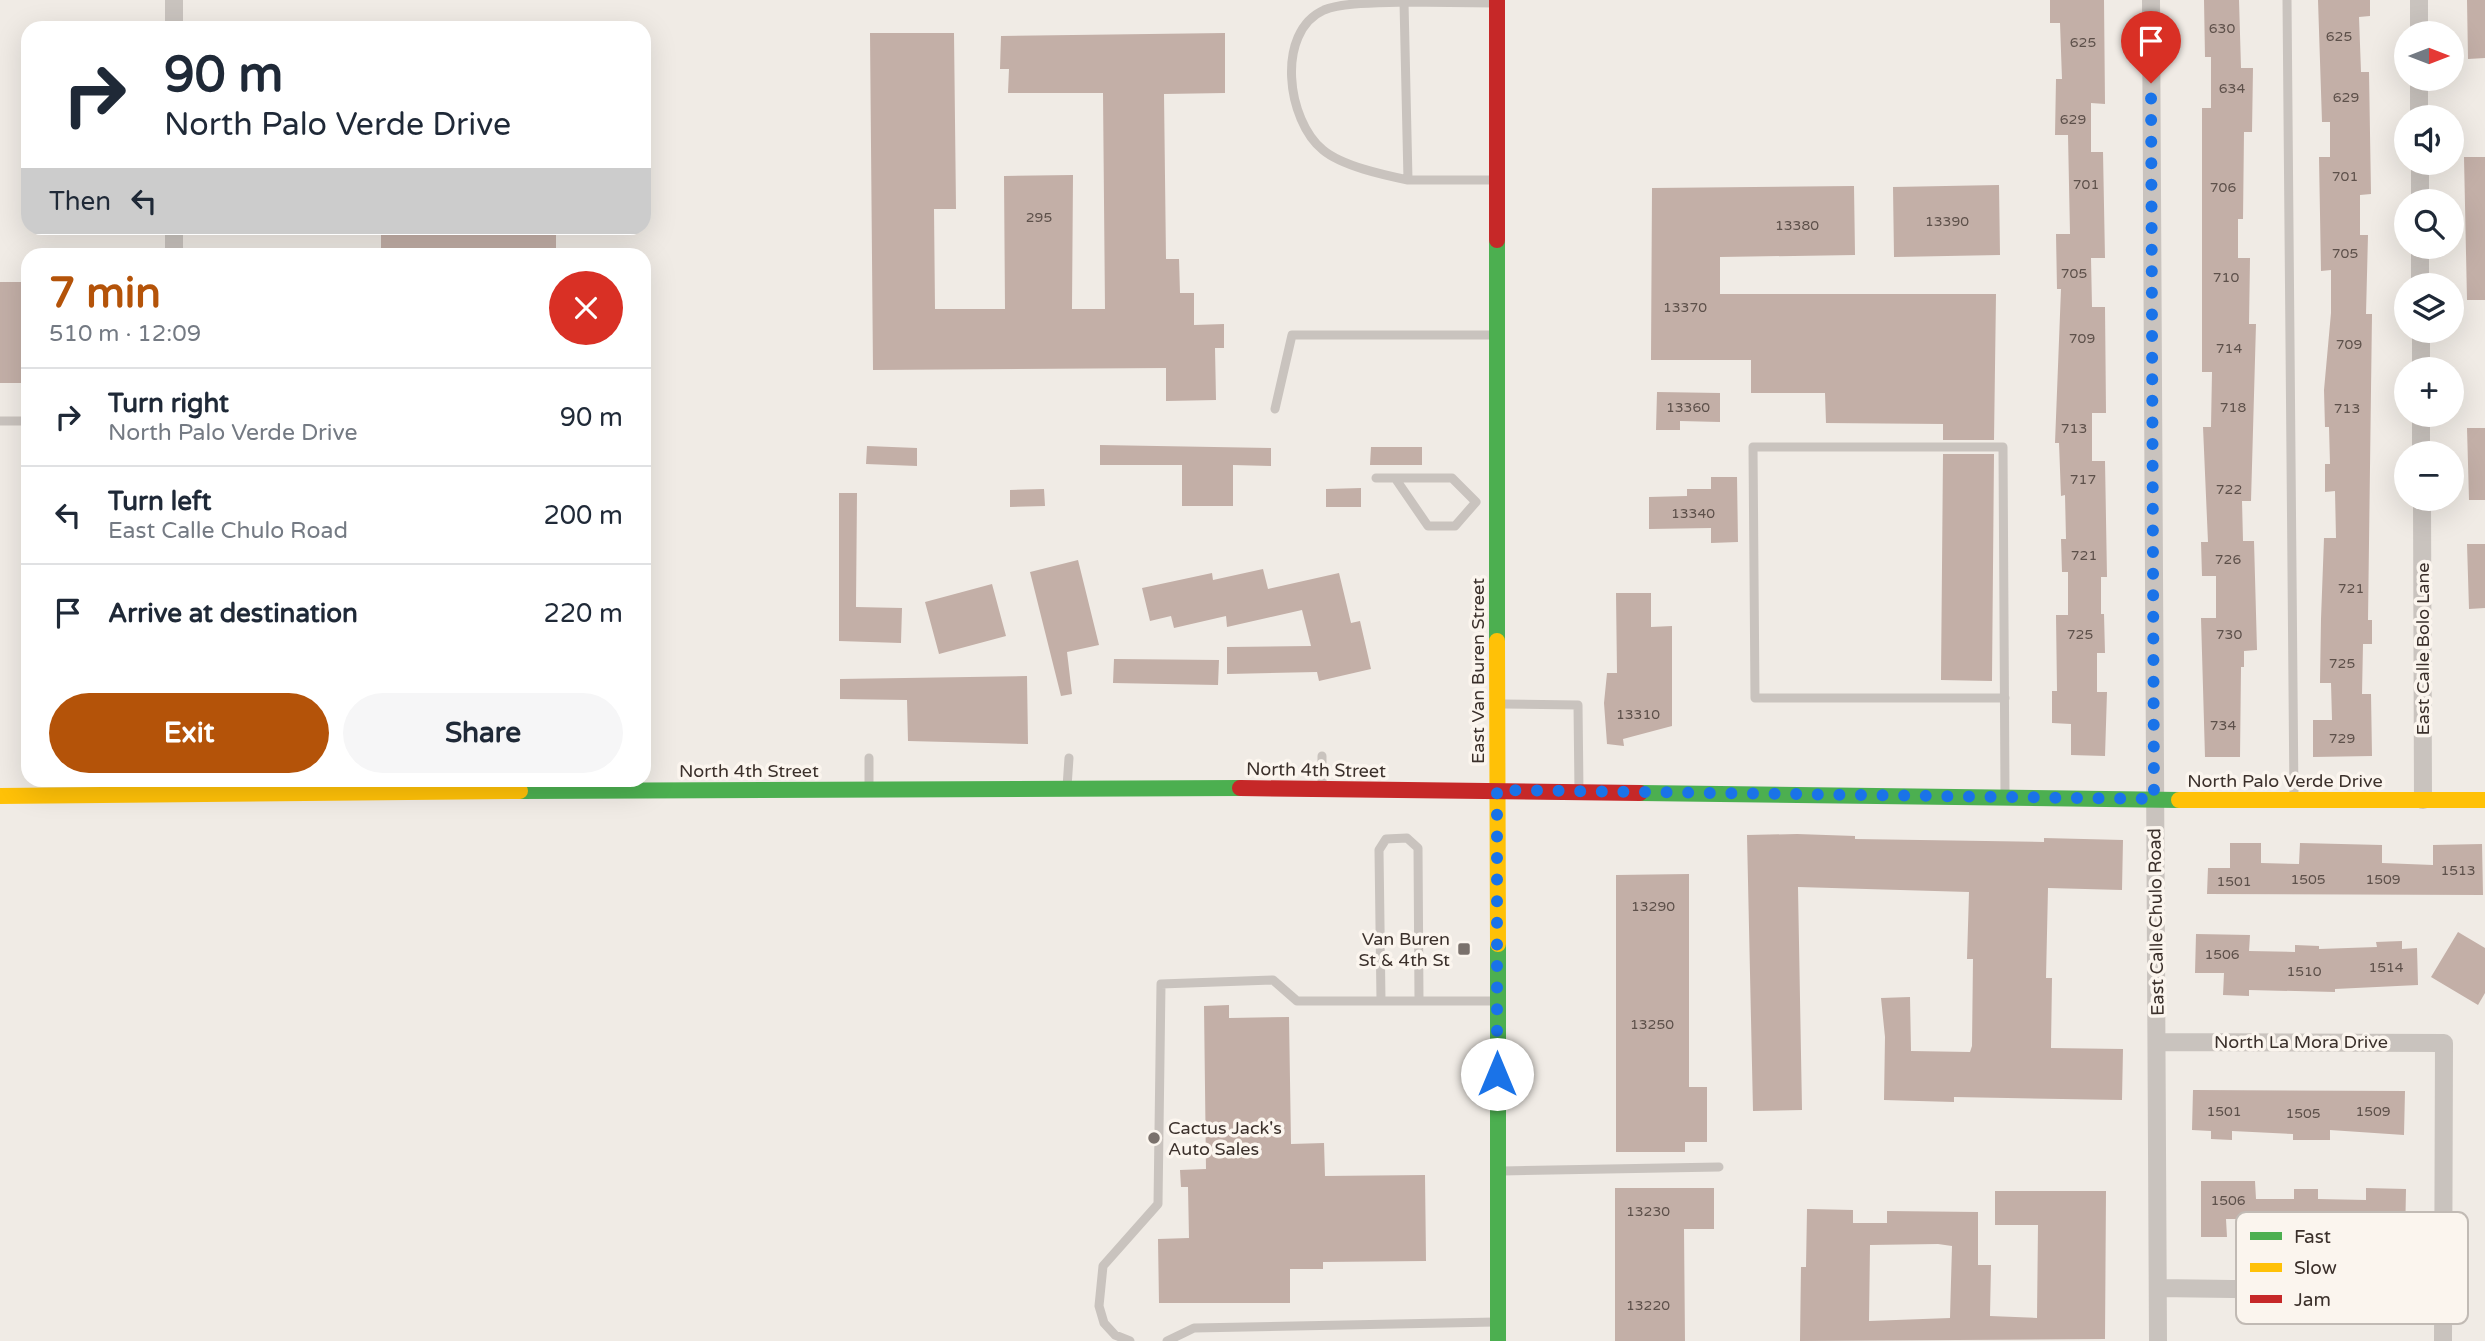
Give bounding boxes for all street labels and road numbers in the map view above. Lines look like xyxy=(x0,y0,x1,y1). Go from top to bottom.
street label: East Calle Bolo Lane xyxy=(2412,562,2434,736)
street label: East Van Buren Street xyxy=(1467,578,1489,764)
street label: North 4th Street xyxy=(1246,758,1386,782)
street label: North 4th Street xyxy=(679,760,819,782)
street label: North Palo Verde Drive xyxy=(2187,770,2383,792)
street label: East Calle Chulo Road xyxy=(2143,828,2169,1016)
street label: North La Mora Drive xyxy=(2214,1031,2388,1053)

